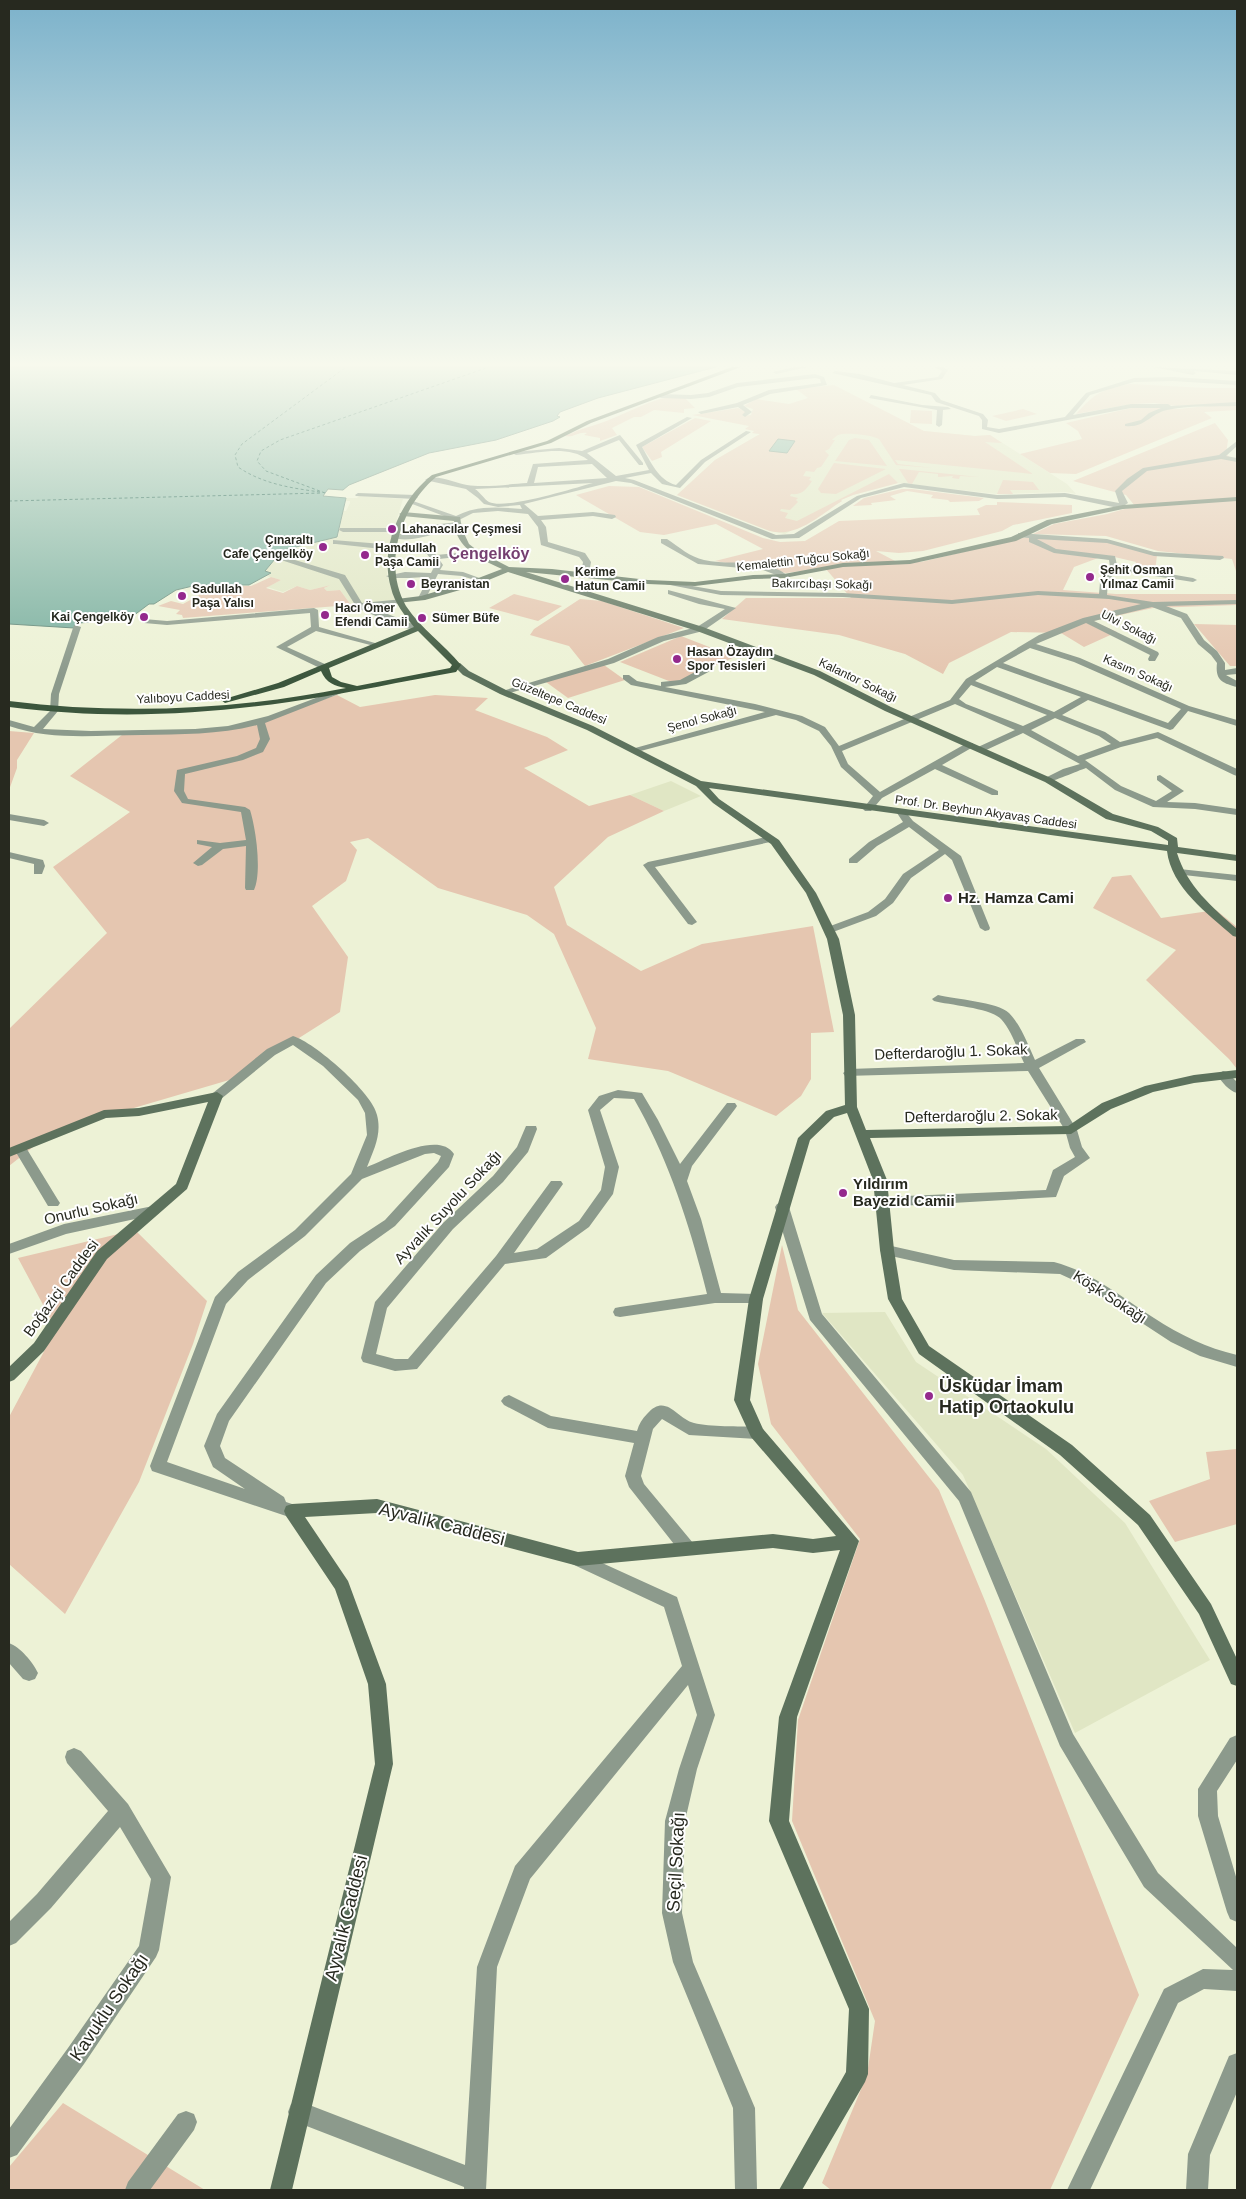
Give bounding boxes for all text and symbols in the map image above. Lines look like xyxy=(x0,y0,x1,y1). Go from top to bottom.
place label: Lahanacılar Çeşmesi xyxy=(402,522,521,536)
marker: Lahanacılar Çeşmesi xyxy=(386,523,398,535)
place label: Çınaraltı Cafe Çengelköy xyxy=(223,533,313,561)
marker: Çınaraltı Cafe Çengelköy xyxy=(317,541,329,553)
place label: Hamdullah Paşa Camii xyxy=(375,541,439,569)
district label: Çengelköy xyxy=(449,545,530,562)
street label: Kemalettin Tuğcu Sokağı xyxy=(736,546,870,574)
marker: Hamdullah Paşa Camii xyxy=(359,549,371,561)
place label: Şehit Osman Yılmaz Camii xyxy=(1100,563,1174,591)
place label: Kerime Hatun Camii xyxy=(575,565,645,593)
marker: Şehit Osman Yılmaz Camii xyxy=(1084,571,1096,583)
marker: Kerime Hatun Camii xyxy=(559,573,571,585)
street label: Bakırcıbaşı Sokağı xyxy=(772,576,872,592)
place label: Beyranistan xyxy=(421,577,490,591)
marker: Beyranistan xyxy=(405,578,417,590)
place label: Sadullah Paşa Yalısı xyxy=(192,582,254,610)
marker: Sadullah Paşa Yalısı xyxy=(176,590,188,602)
place label: Hacı Ömer Efendi Camii xyxy=(335,600,408,629)
street label: Ulvi Sokağı xyxy=(1099,607,1159,647)
marker: Hacı Ömer Efendi Camii xyxy=(319,609,331,621)
place label: Kai Çengelköy xyxy=(51,610,134,624)
marker: Kai Çengelköy xyxy=(138,611,150,623)
place label: Sümer Büfe xyxy=(432,611,500,625)
marker: Sümer Büfe xyxy=(416,612,428,624)
place label: Hasan Özaydın Spor Tesisleri xyxy=(687,644,773,673)
street label: Kasım Sokağı xyxy=(1101,651,1175,695)
marker: Hasan Özaydın Spor Tesisleri xyxy=(671,653,683,665)
street label: Kalantor Sokağı xyxy=(817,655,899,705)
street label: Güzeltepe Caddesi xyxy=(509,675,609,727)
street label: Yalıboyu Caddesi xyxy=(136,688,230,706)
street label: Şenol Sokağı xyxy=(666,703,738,735)
street label: Prof. Dr. Beyhun Akyavaş Caddesi xyxy=(894,792,1078,832)
place label: Hz. Hamza Cami xyxy=(958,889,1074,906)
marker: Hz. Hamza Cami xyxy=(942,892,954,904)
street label: Defterdaroğlu 1. Sokak xyxy=(874,1040,1028,1063)
street label: Defterdaroğlu 2. Sokak xyxy=(904,1106,1058,1125)
street label: Ayvalık Suyolu Sokağı xyxy=(391,1146,505,1267)
place label: Yıldırım Bayezid Camii xyxy=(853,1175,955,1209)
marker: Yıldırım Bayezid Camii xyxy=(837,1187,849,1199)
street label: Onurlu Sokağı xyxy=(42,1189,140,1228)
street label: Boğaziçi Caddesi xyxy=(20,1236,102,1340)
street label: Köşk Sokağı xyxy=(1070,1267,1150,1327)
place label: Üsküdar İmam Hatip Ortaokulu xyxy=(939,1376,1074,1417)
marker: Üsküdar İmam Hatip Ortaokulu xyxy=(923,1390,935,1402)
street label: Ayvalık Caddesi xyxy=(377,1499,507,1549)
street label: Seçil Sokağı xyxy=(663,1812,689,1912)
street label: Ayvalık Caddesi xyxy=(321,1853,371,1983)
street label: Kavuklu Sokağı xyxy=(66,1950,152,2064)

